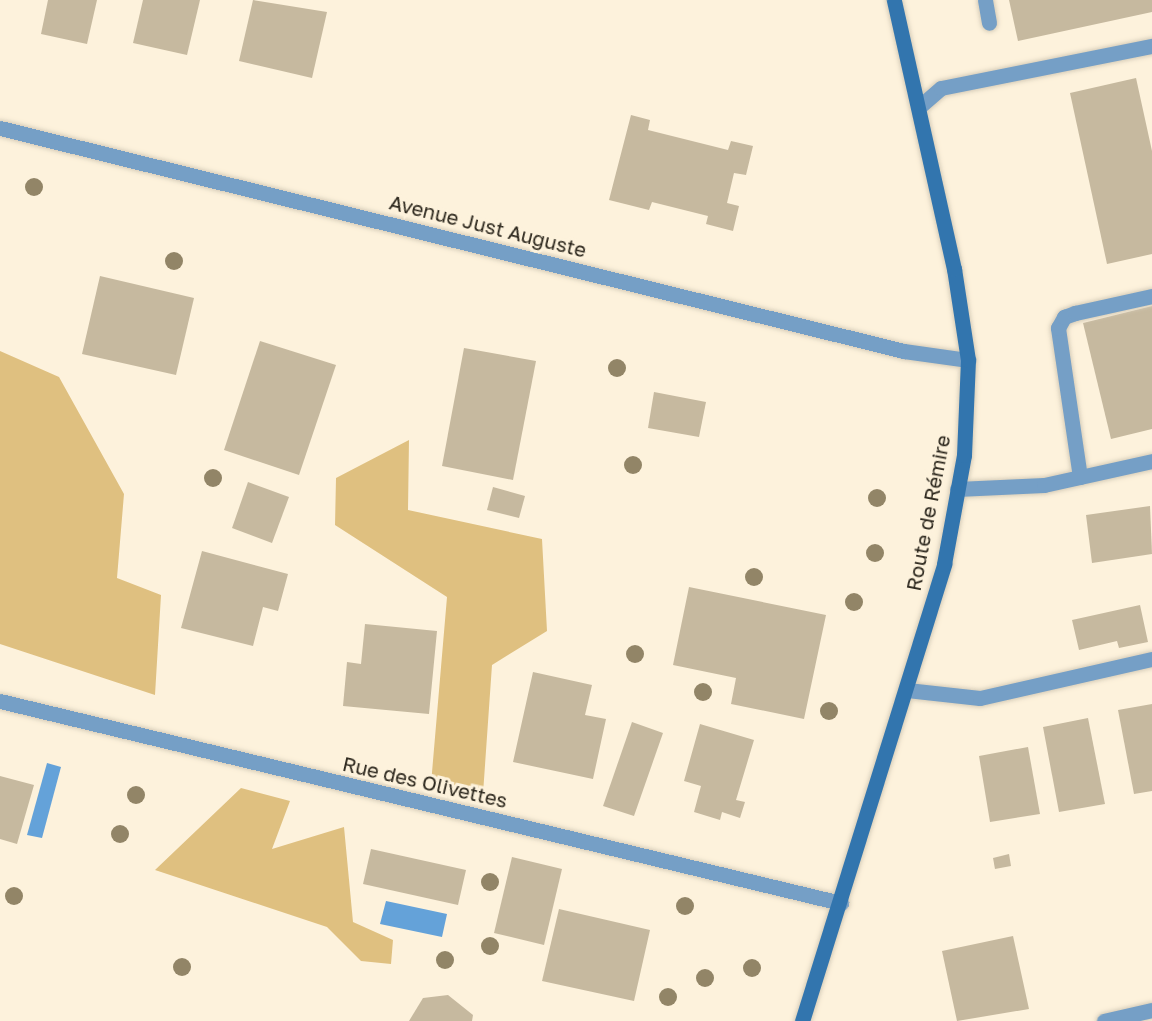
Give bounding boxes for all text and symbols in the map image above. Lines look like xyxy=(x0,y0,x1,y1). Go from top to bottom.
street label: Avenue Just Auguste xyxy=(387,190,589,262)
street label: Route de Rémire xyxy=(901,433,955,593)
street label: Rue des Olivettes xyxy=(340,751,510,813)

